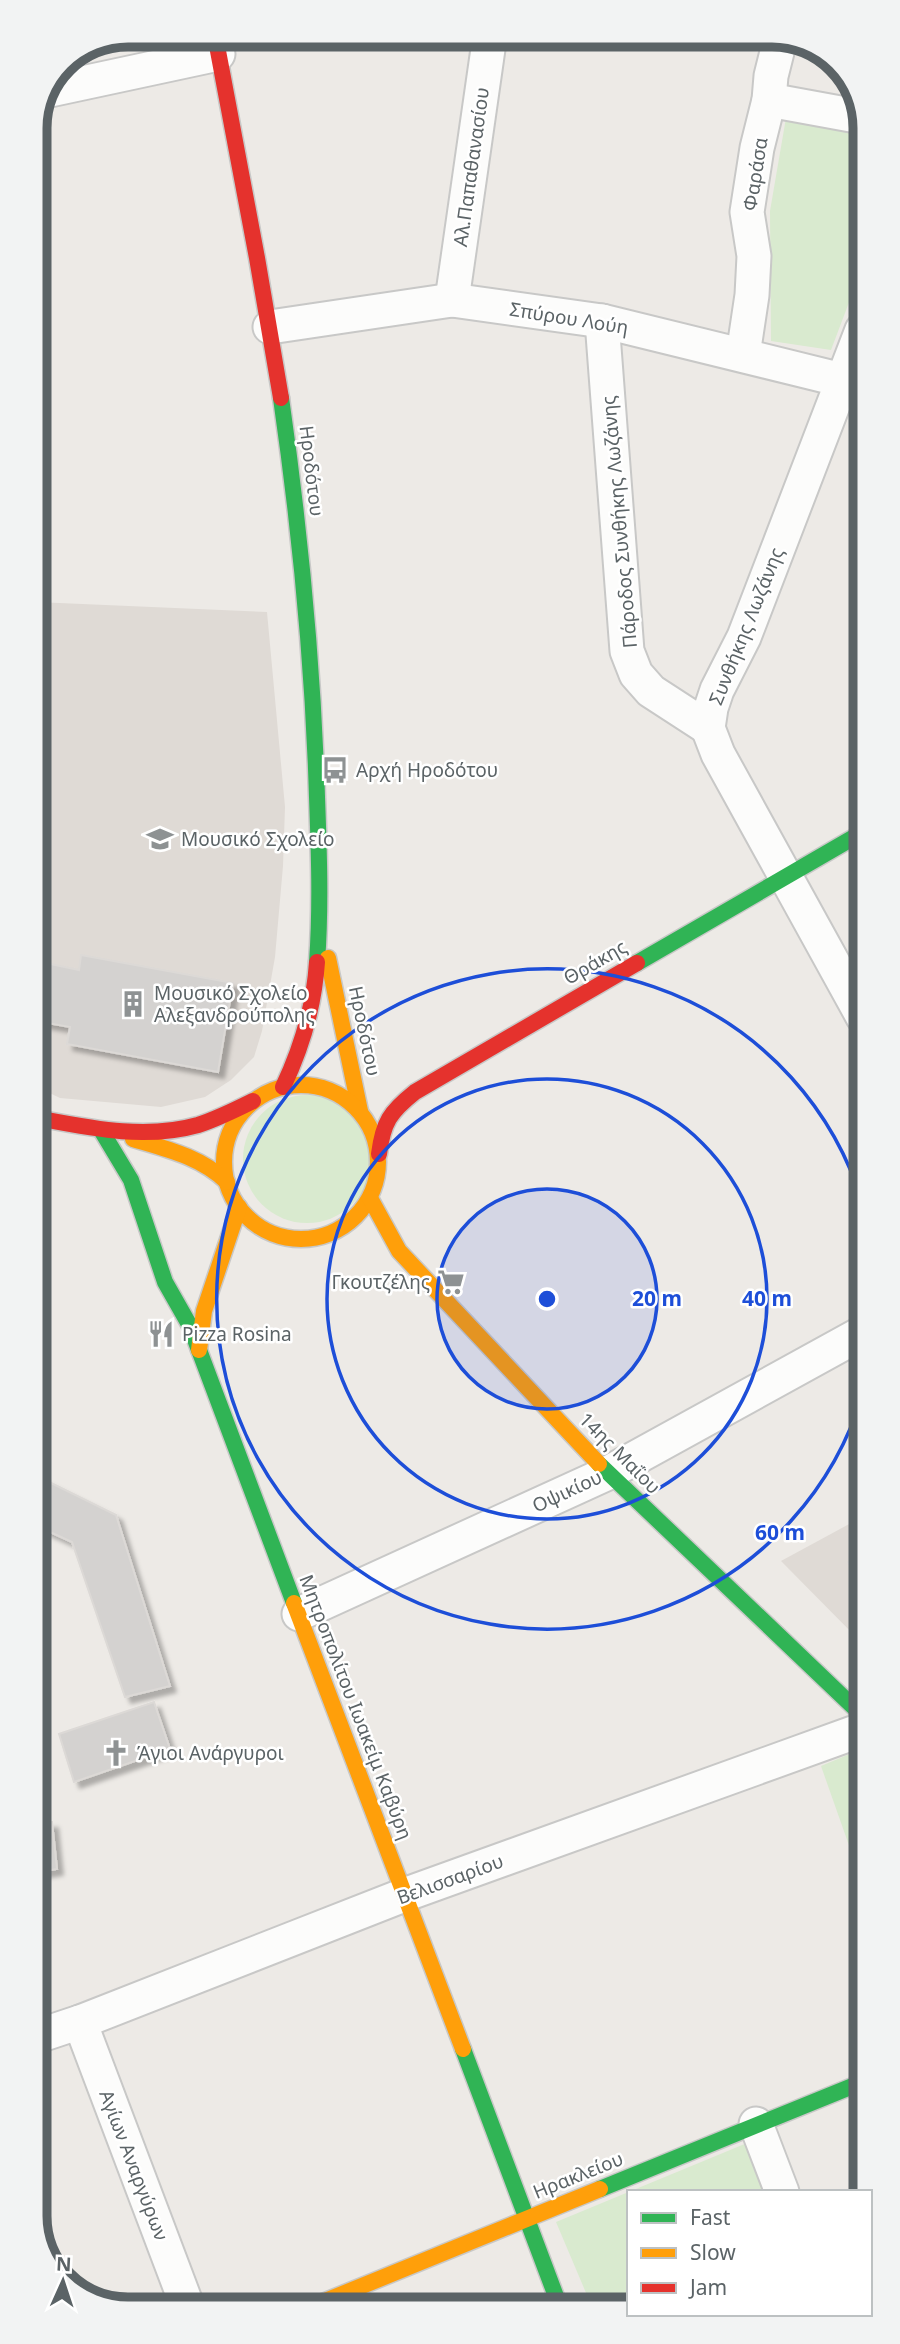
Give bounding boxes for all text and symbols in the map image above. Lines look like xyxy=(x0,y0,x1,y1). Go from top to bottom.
street label: Αλ.Παπαθανασίου xyxy=(447,86,495,248)
street label: Φαράσα xyxy=(736,135,774,213)
street label: Σπύρου Λούη xyxy=(508,296,630,340)
street label: Πάροδος Συνθήκης Λωζάνης xyxy=(595,395,643,649)
street label: Ηροδότου xyxy=(294,424,330,518)
street label: Συνθήκης Λωζάνης xyxy=(703,543,789,709)
bus stop icon: Αρχή Ηροδότου xyxy=(320,755,350,785)
place label: Αρχή Ηροδότου xyxy=(356,757,498,783)
school or university icon: Μουσικό Σχολείο xyxy=(145,824,175,854)
place label: Μουσικό Σχολείο xyxy=(181,826,335,852)
street label: Θράκης xyxy=(559,933,631,991)
place label: Μουσικό Σχολείο Αλεξανδρούπολης xyxy=(154,980,315,1028)
street label: Ηροδότου xyxy=(343,984,387,1078)
building icon: Μουσικό Σχολείο Αλεξανδρούπολης xyxy=(118,989,148,1019)
supermarket icon: Γκουτζέλης xyxy=(436,1267,466,1297)
place label: Γκουτζέλης xyxy=(332,1269,430,1295)
text: 20 m xyxy=(632,1284,682,1312)
text: 40 m xyxy=(742,1284,792,1312)
centre of rings xyxy=(535,1287,559,1311)
restaurant icon: Pizza Rosina xyxy=(146,1319,176,1349)
place label: Pizza Rosina xyxy=(182,1321,292,1347)
street label: 14ης Μαΐου xyxy=(574,1407,666,1499)
street label: Οψικίου xyxy=(528,1464,606,1518)
text: 60 m xyxy=(755,1518,805,1546)
street label: Μητροπολίτου Ιωακείμ Καβύρη xyxy=(293,1571,419,1843)
church icon: Άγιοι Ανάργυροι xyxy=(101,1738,131,1768)
place label: Άγιοι Ανάργυροι xyxy=(137,1740,284,1766)
street label: Βελισσαρίου xyxy=(393,1848,507,1910)
street label: Αγίων Αναργύρων xyxy=(93,2086,175,2244)
street label: Ηρακλείου xyxy=(529,2145,627,2205)
legend xyxy=(627,2190,872,2316)
text: Fast xyxy=(690,2203,731,2231)
text: Slow xyxy=(690,2238,736,2266)
north arrow xyxy=(28,2246,98,2316)
text: N xyxy=(55,2251,72,2277)
text: Jam xyxy=(688,2273,727,2301)

